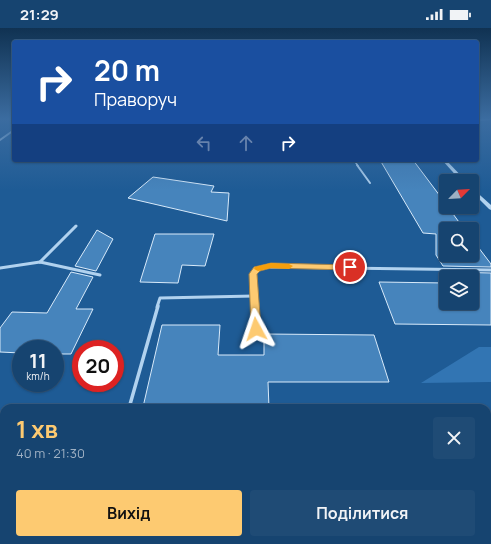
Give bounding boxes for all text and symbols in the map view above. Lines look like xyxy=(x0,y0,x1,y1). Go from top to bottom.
text: 21:29 xyxy=(20,4,59,25)
text: 20 m xyxy=(94,51,160,89)
icon: right xyxy=(28,56,80,108)
text: Праворуч xyxy=(94,87,177,111)
icon: left xyxy=(193,132,215,154)
icon: ahead xyxy=(235,132,257,154)
icon: right xyxy=(277,132,299,154)
north arrow xyxy=(439,174,479,214)
map controls xyxy=(439,174,479,310)
button: search xyxy=(439,222,479,262)
pin xyxy=(333,250,367,284)
icon: arrive xyxy=(339,256,361,278)
button: layers xyxy=(439,270,479,310)
position arrow xyxy=(235,308,277,350)
speed limit sign: 20 xyxy=(72,340,124,392)
text: 11 xyxy=(29,347,47,374)
text: km/h xyxy=(26,369,50,383)
text: 1 хв xyxy=(16,412,58,445)
button: close xyxy=(433,417,475,459)
text: 40 m · 21:30 xyxy=(16,444,85,462)
button: Вихід xyxy=(16,490,242,536)
button: Поділитися xyxy=(250,490,475,536)

